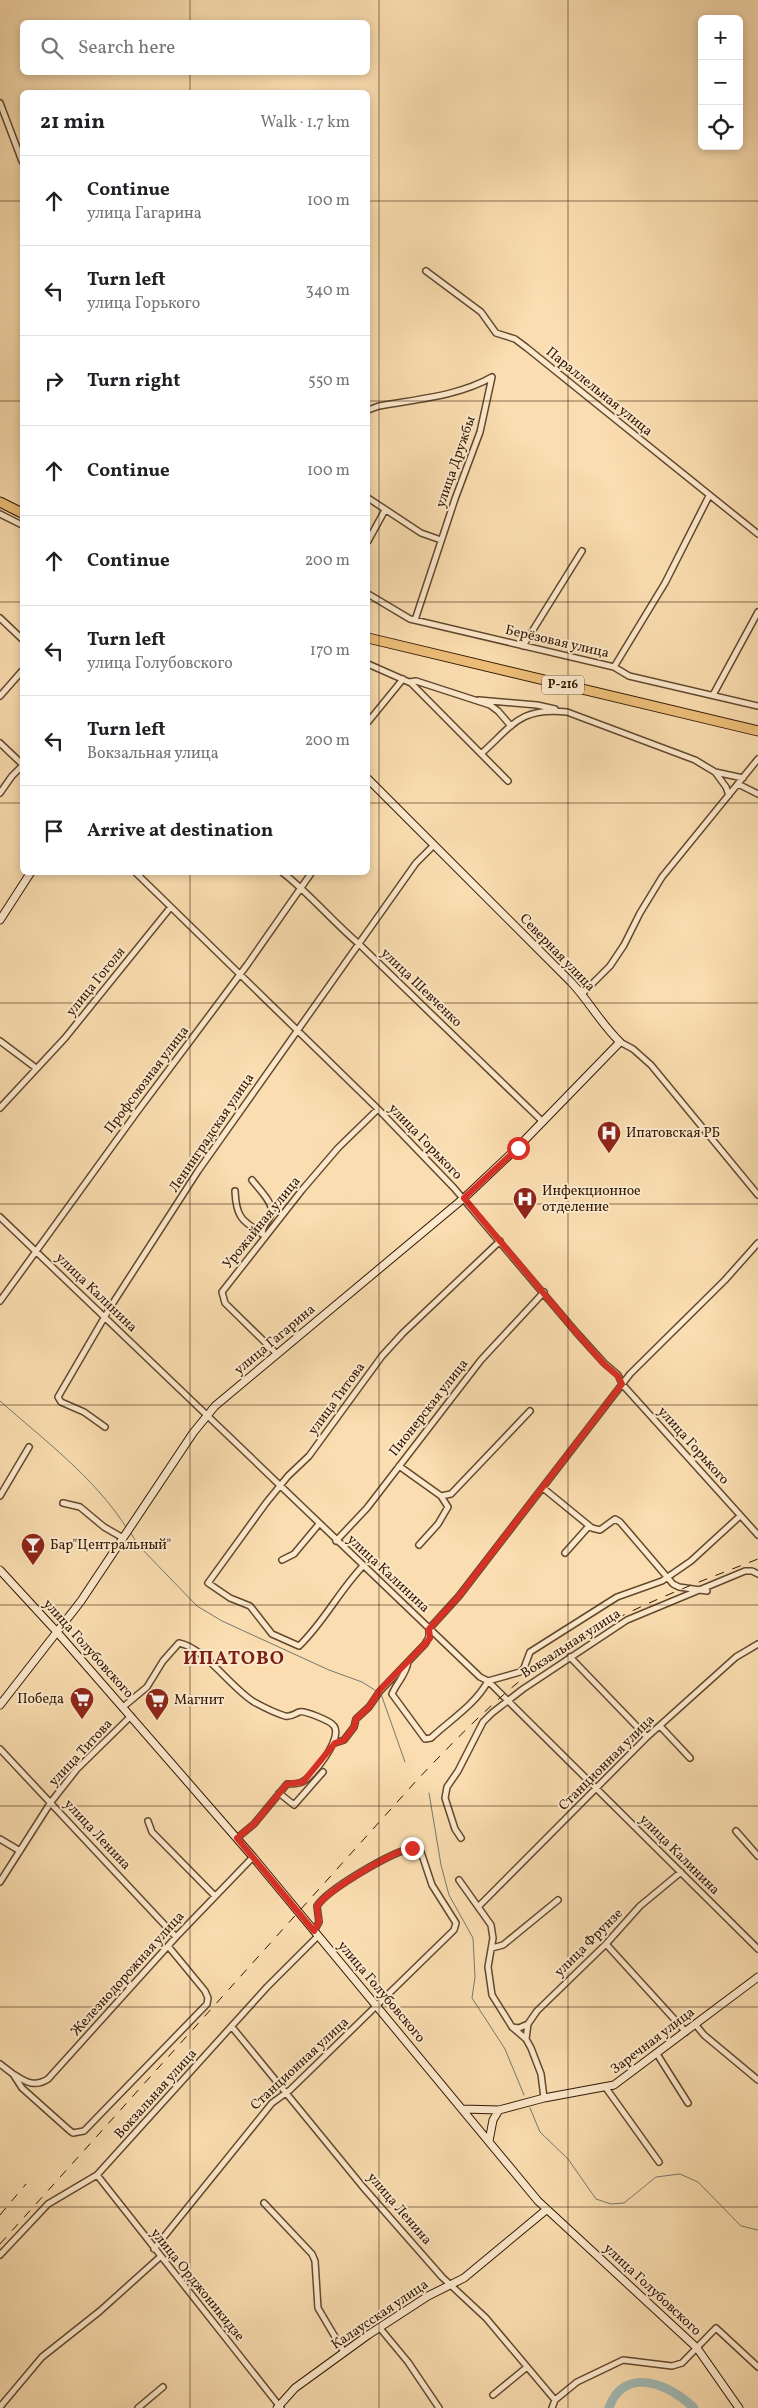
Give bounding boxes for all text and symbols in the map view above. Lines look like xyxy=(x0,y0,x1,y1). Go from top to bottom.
map controls xyxy=(698,15,743,150)
button: + xyxy=(698,15,743,60)
search box xyxy=(20,20,370,75)
icon: search xyxy=(38,34,66,62)
text: Search here xyxy=(78,35,175,61)
button: − xyxy=(698,60,743,105)
button: locate xyxy=(698,105,743,150)
text: 21 min xyxy=(40,108,105,137)
text: Walk · 1.7 km xyxy=(261,112,350,134)
text: Continue xyxy=(87,177,170,203)
icon: ahead xyxy=(40,187,68,215)
text: 100 m xyxy=(307,190,350,212)
text: улица Гагарина xyxy=(87,203,202,225)
text: Turn left xyxy=(87,267,166,293)
icon: left xyxy=(40,277,68,305)
text: 340 m xyxy=(306,280,350,302)
text: улица Горького xyxy=(87,293,200,315)
street label: Параллельная улица xyxy=(542,343,656,441)
icon: right xyxy=(40,367,68,395)
text: Turn right xyxy=(87,368,180,394)
text: 550 m xyxy=(308,370,350,392)
street label: улица Дружбы xyxy=(431,414,481,510)
icon: ahead xyxy=(40,457,68,485)
text: Continue xyxy=(87,458,170,484)
text: 100 m xyxy=(307,460,350,482)
icon: ahead xyxy=(40,547,68,575)
text: Continue xyxy=(87,548,170,574)
text: 200 m xyxy=(305,550,350,572)
street label: Берёзовая улица xyxy=(503,621,611,663)
text: Turn left xyxy=(87,627,166,653)
icon: left xyxy=(40,637,68,665)
text: 170 m xyxy=(310,640,350,662)
text: улица Голубовского xyxy=(87,653,233,675)
road number: Р-216 xyxy=(542,676,584,694)
text: Turn left xyxy=(87,717,166,743)
icon: left xyxy=(40,727,68,755)
text: 200 m xyxy=(305,730,350,752)
text: Вокзальная улица xyxy=(87,743,219,765)
icon: arrive xyxy=(40,817,68,845)
text: Arrive at destination xyxy=(87,818,273,844)
street label: Северная улица xyxy=(515,910,599,996)
street label: улица Гоголя xyxy=(62,943,130,1021)
street label: улица Шевченко xyxy=(376,944,466,1032)
street label: Профсоюзная улица xyxy=(100,1022,194,1138)
street label: Ленинградская улица xyxy=(165,1070,259,1196)
street label: улица Горького xyxy=(384,1100,466,1184)
hospital icon: Ипатовская РБ xyxy=(596,1120,622,1154)
place label: Ипатовская РБ xyxy=(626,1124,720,1143)
route start xyxy=(507,1137,530,1160)
street label: Урожайная улица xyxy=(219,1173,305,1273)
place label: Инфекционное отделение xyxy=(542,1182,641,1217)
hospital icon: Инфекционное отделение xyxy=(512,1186,538,1220)
street label: улица Калинина xyxy=(51,1249,141,1337)
street label: улица Гагарина xyxy=(230,1300,320,1380)
street label: Пионерская улица xyxy=(385,1355,473,1461)
street label: улица Титова xyxy=(304,1359,370,1439)
street label: улица Горького xyxy=(653,1403,733,1489)
street label: улица Калинина xyxy=(342,1531,434,1617)
bar icon: Бар"Центральный" xyxy=(20,1532,46,1566)
place label: Бар"Центральный" xyxy=(50,1536,171,1555)
street label: улица Голубовского xyxy=(38,1595,138,1703)
street label: Вокзальная улица xyxy=(517,1605,625,1683)
district label: ИПАТОВО xyxy=(183,1646,285,1672)
supermarket icon: Победа xyxy=(69,1686,95,1720)
supermarket icon: Магнит xyxy=(144,1687,170,1721)
place label: Победа xyxy=(17,1690,64,1709)
place label: Магнит xyxy=(174,1691,224,1710)
street label: Станционная улица xyxy=(555,1711,659,1815)
street label: улица Титова xyxy=(45,1715,117,1791)
street label: улица Ленина xyxy=(59,1795,135,1875)
street label: улица Калинина xyxy=(634,1810,724,1900)
route end xyxy=(401,1837,424,1860)
street label: улица Фрунзе xyxy=(551,1904,628,1981)
street label: Железнодорожная улица xyxy=(67,1907,189,2040)
street label: улица Голубовского xyxy=(333,1937,429,2047)
street label: Заречная улица xyxy=(607,2003,699,2079)
street label: Станционная улица xyxy=(247,2013,353,2115)
street label: Вокзальная улица xyxy=(110,2045,202,2143)
street label: улица Ленина xyxy=(362,2169,436,2249)
street label: улица Орджоникидзе xyxy=(146,2225,249,2346)
street label: улица Голубовского xyxy=(599,2240,705,2340)
street label: Калаусская улица xyxy=(328,2275,432,2355)

